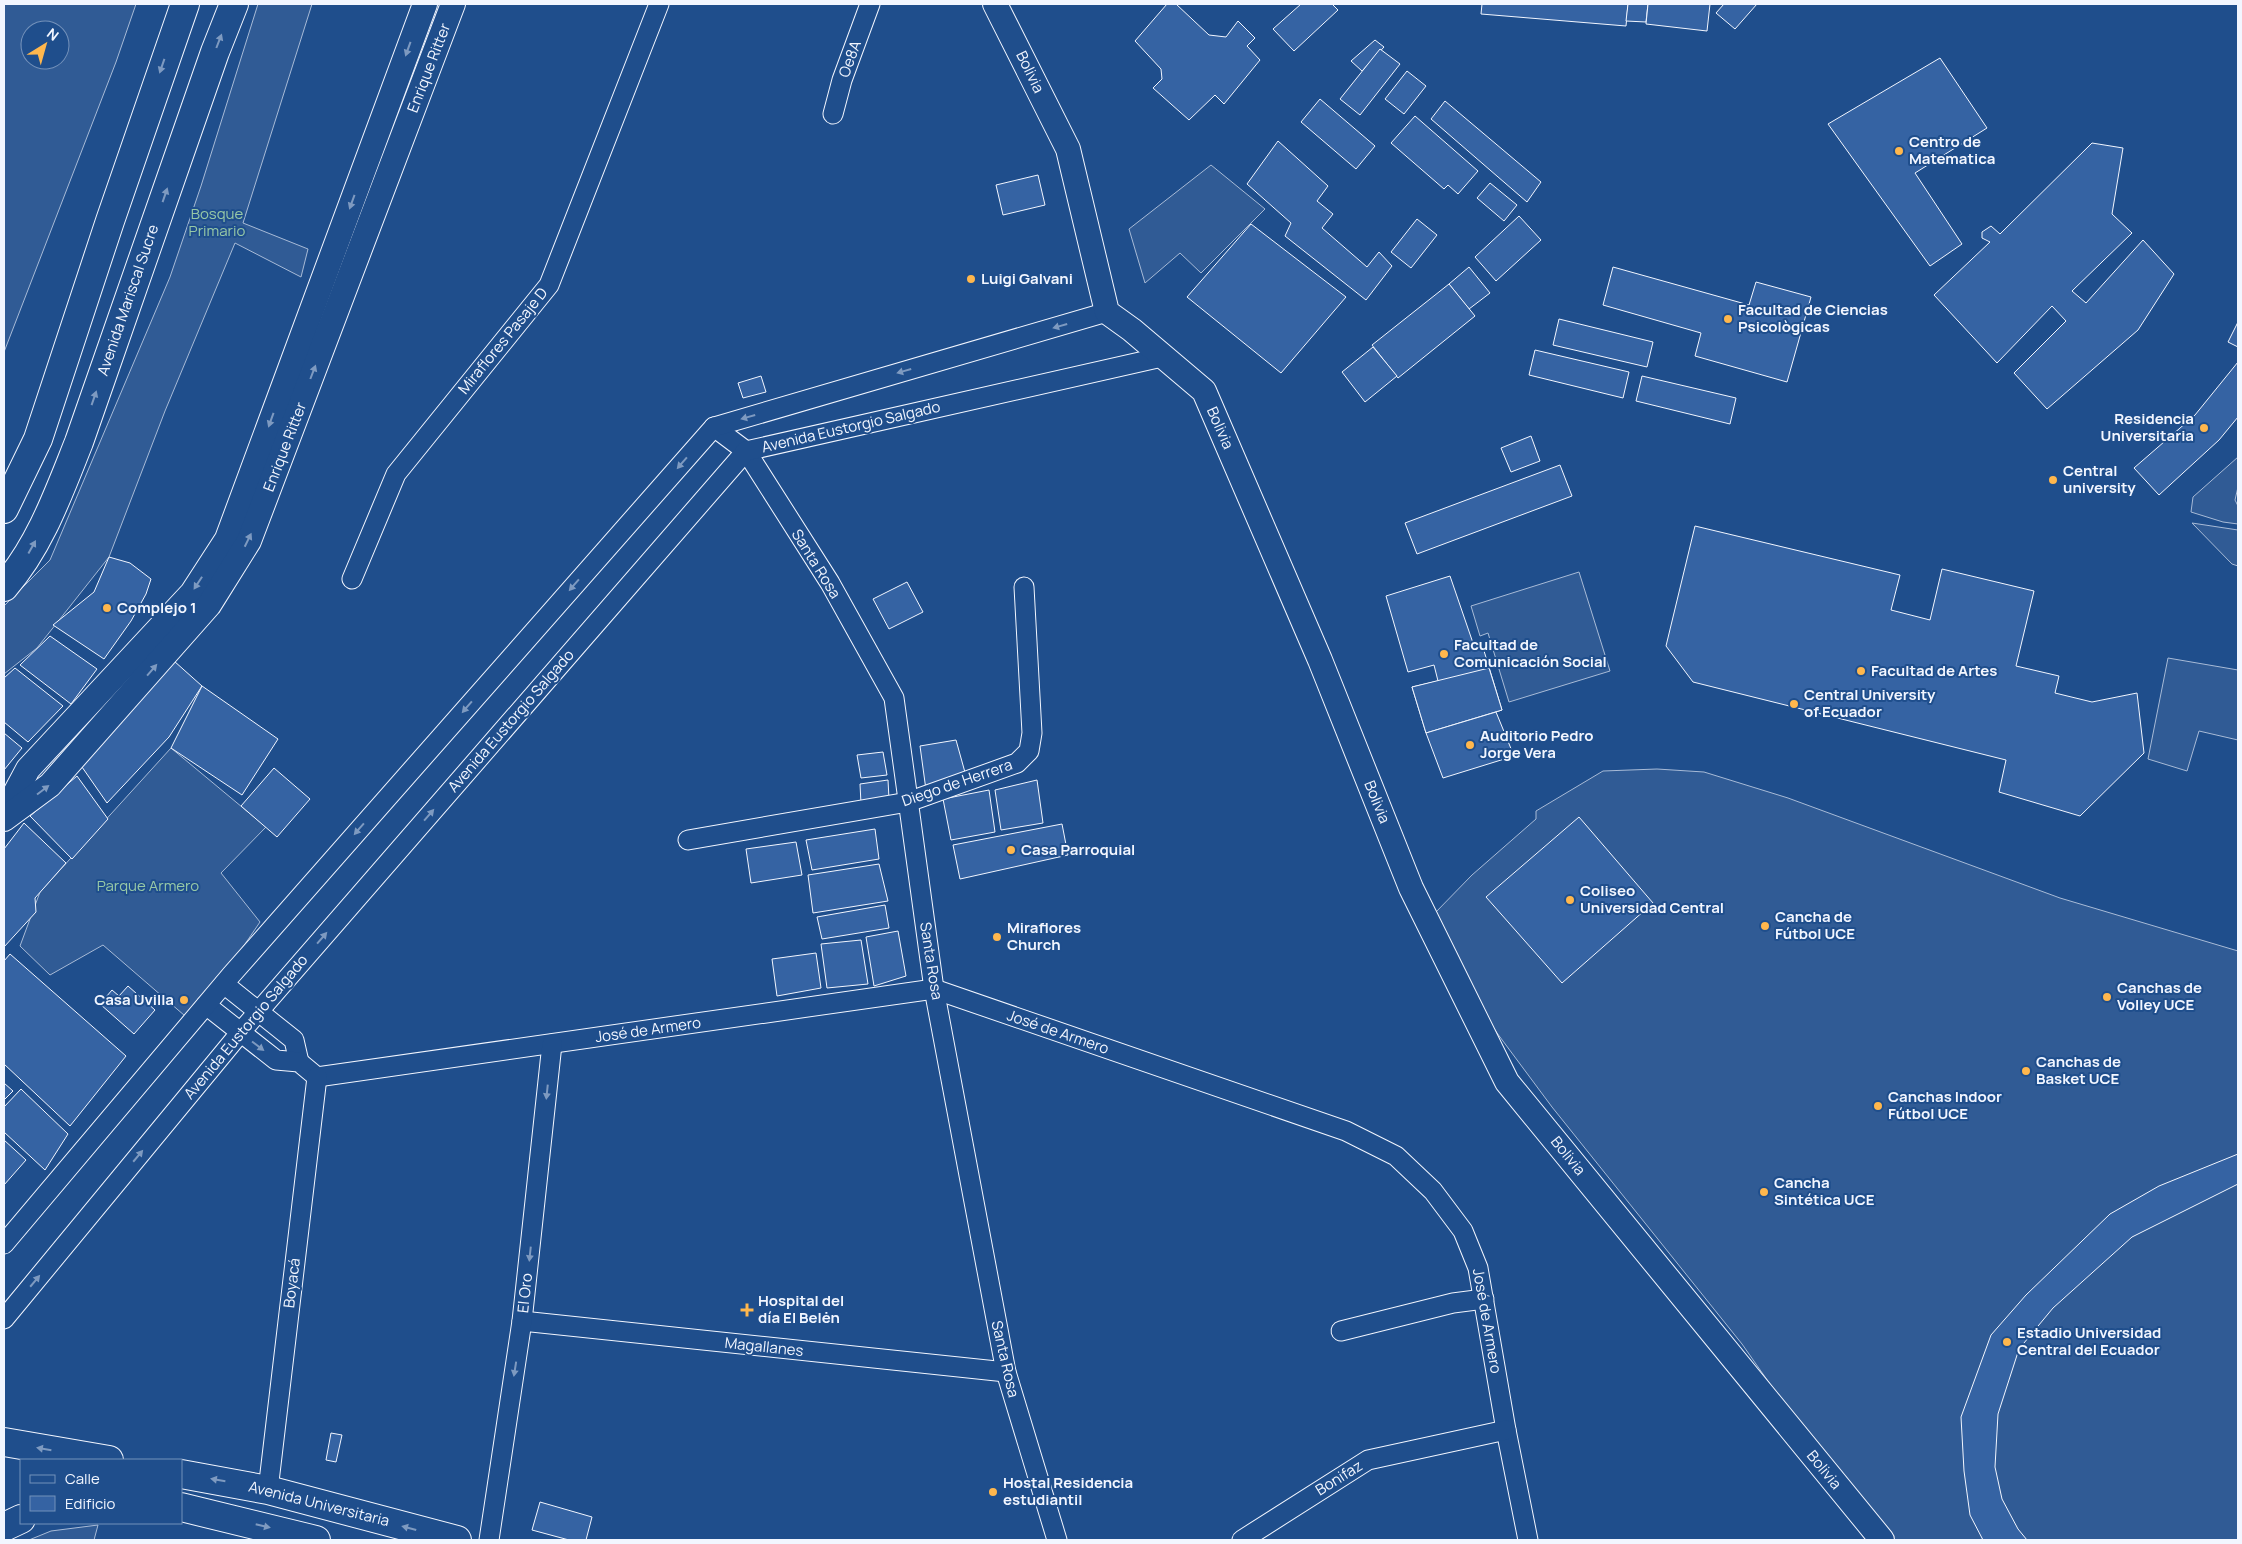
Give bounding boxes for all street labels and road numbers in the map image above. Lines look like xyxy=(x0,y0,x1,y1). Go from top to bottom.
street label: Enrique Ritter xyxy=(402,20,455,116)
street label: Oe8A xyxy=(833,37,866,80)
street label: Bolivia xyxy=(1011,47,1050,96)
street label: Avenida Mariscal Sucre xyxy=(92,221,163,378)
street label: Miraflores Pasaje D xyxy=(453,283,552,398)
street label: Avenida Eustorgio Salgado xyxy=(760,396,942,457)
street label: Enrique Ritter xyxy=(258,399,311,495)
street label: Bolivia xyxy=(1202,403,1239,452)
street label: Santa Rosa xyxy=(787,525,846,602)
street label: Avenida Eustorgio Salgado xyxy=(443,645,579,797)
street label: Diego de Herrera xyxy=(899,754,1015,811)
street label: Bolivia xyxy=(1359,777,1396,826)
street label: Santa Rosa xyxy=(915,921,948,1001)
street label: Avenida Eustorgio Salgado xyxy=(179,950,312,1103)
street label: José de Armero xyxy=(1004,1004,1112,1059)
street label: José de Armero xyxy=(594,1012,702,1047)
street label: Bolivia xyxy=(1546,1132,1591,1180)
street label: Boyacá xyxy=(278,1257,305,1309)
street label: José de Armero xyxy=(1468,1267,1507,1375)
street label: El Oro xyxy=(512,1272,537,1314)
street label: Santa Rosa xyxy=(986,1318,1025,1399)
street label: Magallanes xyxy=(724,1332,805,1361)
street label: Bolivia xyxy=(1802,1446,1847,1494)
street label: Bonifaz xyxy=(1311,1455,1366,1500)
street label: Avenida Universitaria xyxy=(246,1476,392,1531)

